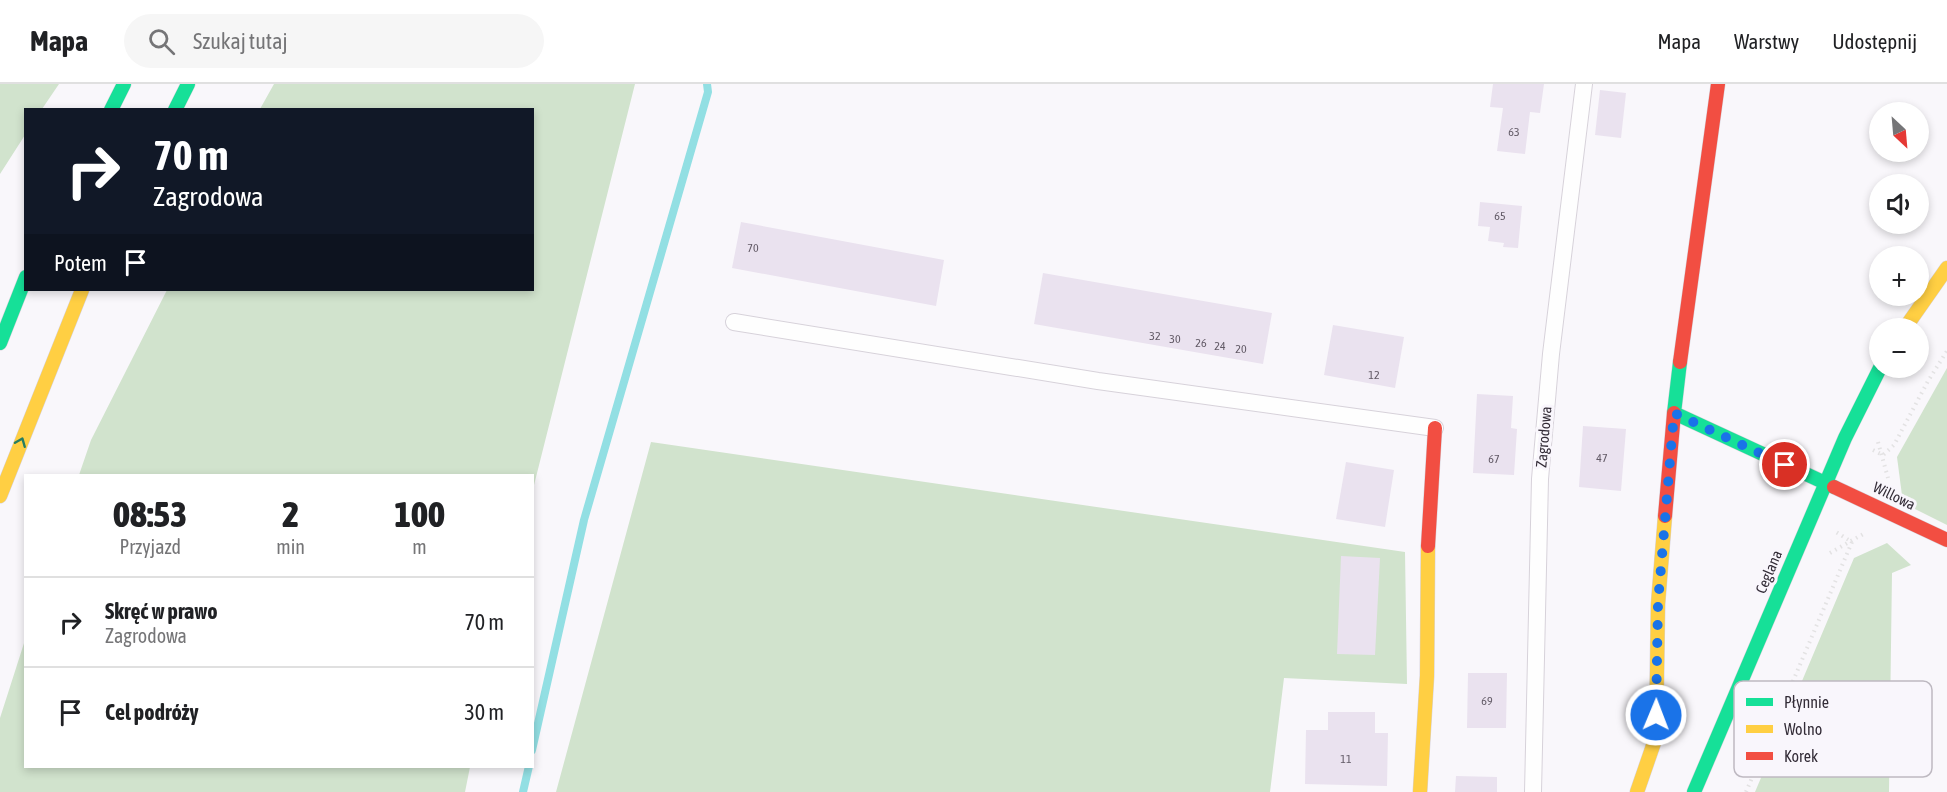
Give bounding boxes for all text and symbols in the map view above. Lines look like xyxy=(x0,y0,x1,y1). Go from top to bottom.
search box xyxy=(124,14,544,68)
text: Mapa xyxy=(30,25,88,57)
icon: search xyxy=(145,25,178,58)
text: Szukaj tutaj xyxy=(193,28,287,54)
text: Mapa xyxy=(1657,29,1701,53)
text: Warstwy xyxy=(1734,29,1799,53)
text: Udostępnij xyxy=(1832,29,1917,53)
north arrow xyxy=(1869,102,1929,162)
map controls xyxy=(1869,102,1929,378)
house number: 63 xyxy=(1508,125,1520,139)
text: 70 m xyxy=(153,131,228,179)
icon: right xyxy=(54,132,132,210)
button: sound xyxy=(1869,174,1929,234)
text: Zagrodowa xyxy=(153,181,264,212)
house number: 65 xyxy=(1494,209,1506,223)
house number: 70 xyxy=(747,241,759,255)
icon: arrive xyxy=(119,246,152,279)
button: + xyxy=(1869,246,1929,306)
text: Potem xyxy=(54,250,107,276)
button: − xyxy=(1869,318,1929,378)
house number: 32 xyxy=(1149,329,1161,343)
house number: 30 xyxy=(1169,332,1181,346)
house number: 26 xyxy=(1195,336,1207,350)
house number: 24 xyxy=(1214,339,1226,353)
house number: 20 xyxy=(1235,342,1247,356)
house number: 12 xyxy=(1368,368,1380,382)
street label: Zagrodowa xyxy=(1532,406,1555,468)
one-way arrow xyxy=(14,437,27,447)
pin xyxy=(1759,439,1810,490)
icon: arrive xyxy=(1768,448,1801,481)
house number: 47 xyxy=(1596,451,1608,465)
house number: 67 xyxy=(1488,452,1500,466)
street label: Willowa xyxy=(1870,478,1918,513)
text: 08:53 xyxy=(113,493,187,535)
text: 2 xyxy=(282,493,299,535)
text: 100 xyxy=(394,493,445,535)
text: Przyjazd xyxy=(119,535,181,558)
text: min xyxy=(276,535,305,558)
text: m xyxy=(412,535,427,558)
street label: Ceglana xyxy=(1752,548,1785,596)
text: Skręć w prawo xyxy=(105,598,218,624)
icon: right xyxy=(54,606,87,639)
text: 70 m xyxy=(464,609,504,635)
text: Zagrodowa xyxy=(105,624,187,647)
legend xyxy=(1734,681,1932,777)
position arrow xyxy=(1624,683,1688,747)
text: Płynnie xyxy=(1784,693,1829,712)
house number: 69 xyxy=(1481,694,1493,708)
icon: arrive xyxy=(54,696,87,729)
text: Cel podróży xyxy=(105,699,199,725)
text: 30 m xyxy=(464,699,504,725)
text: Wolno xyxy=(1784,720,1822,738)
text: Korek xyxy=(1784,747,1818,765)
house number: 11 xyxy=(1340,752,1352,766)

